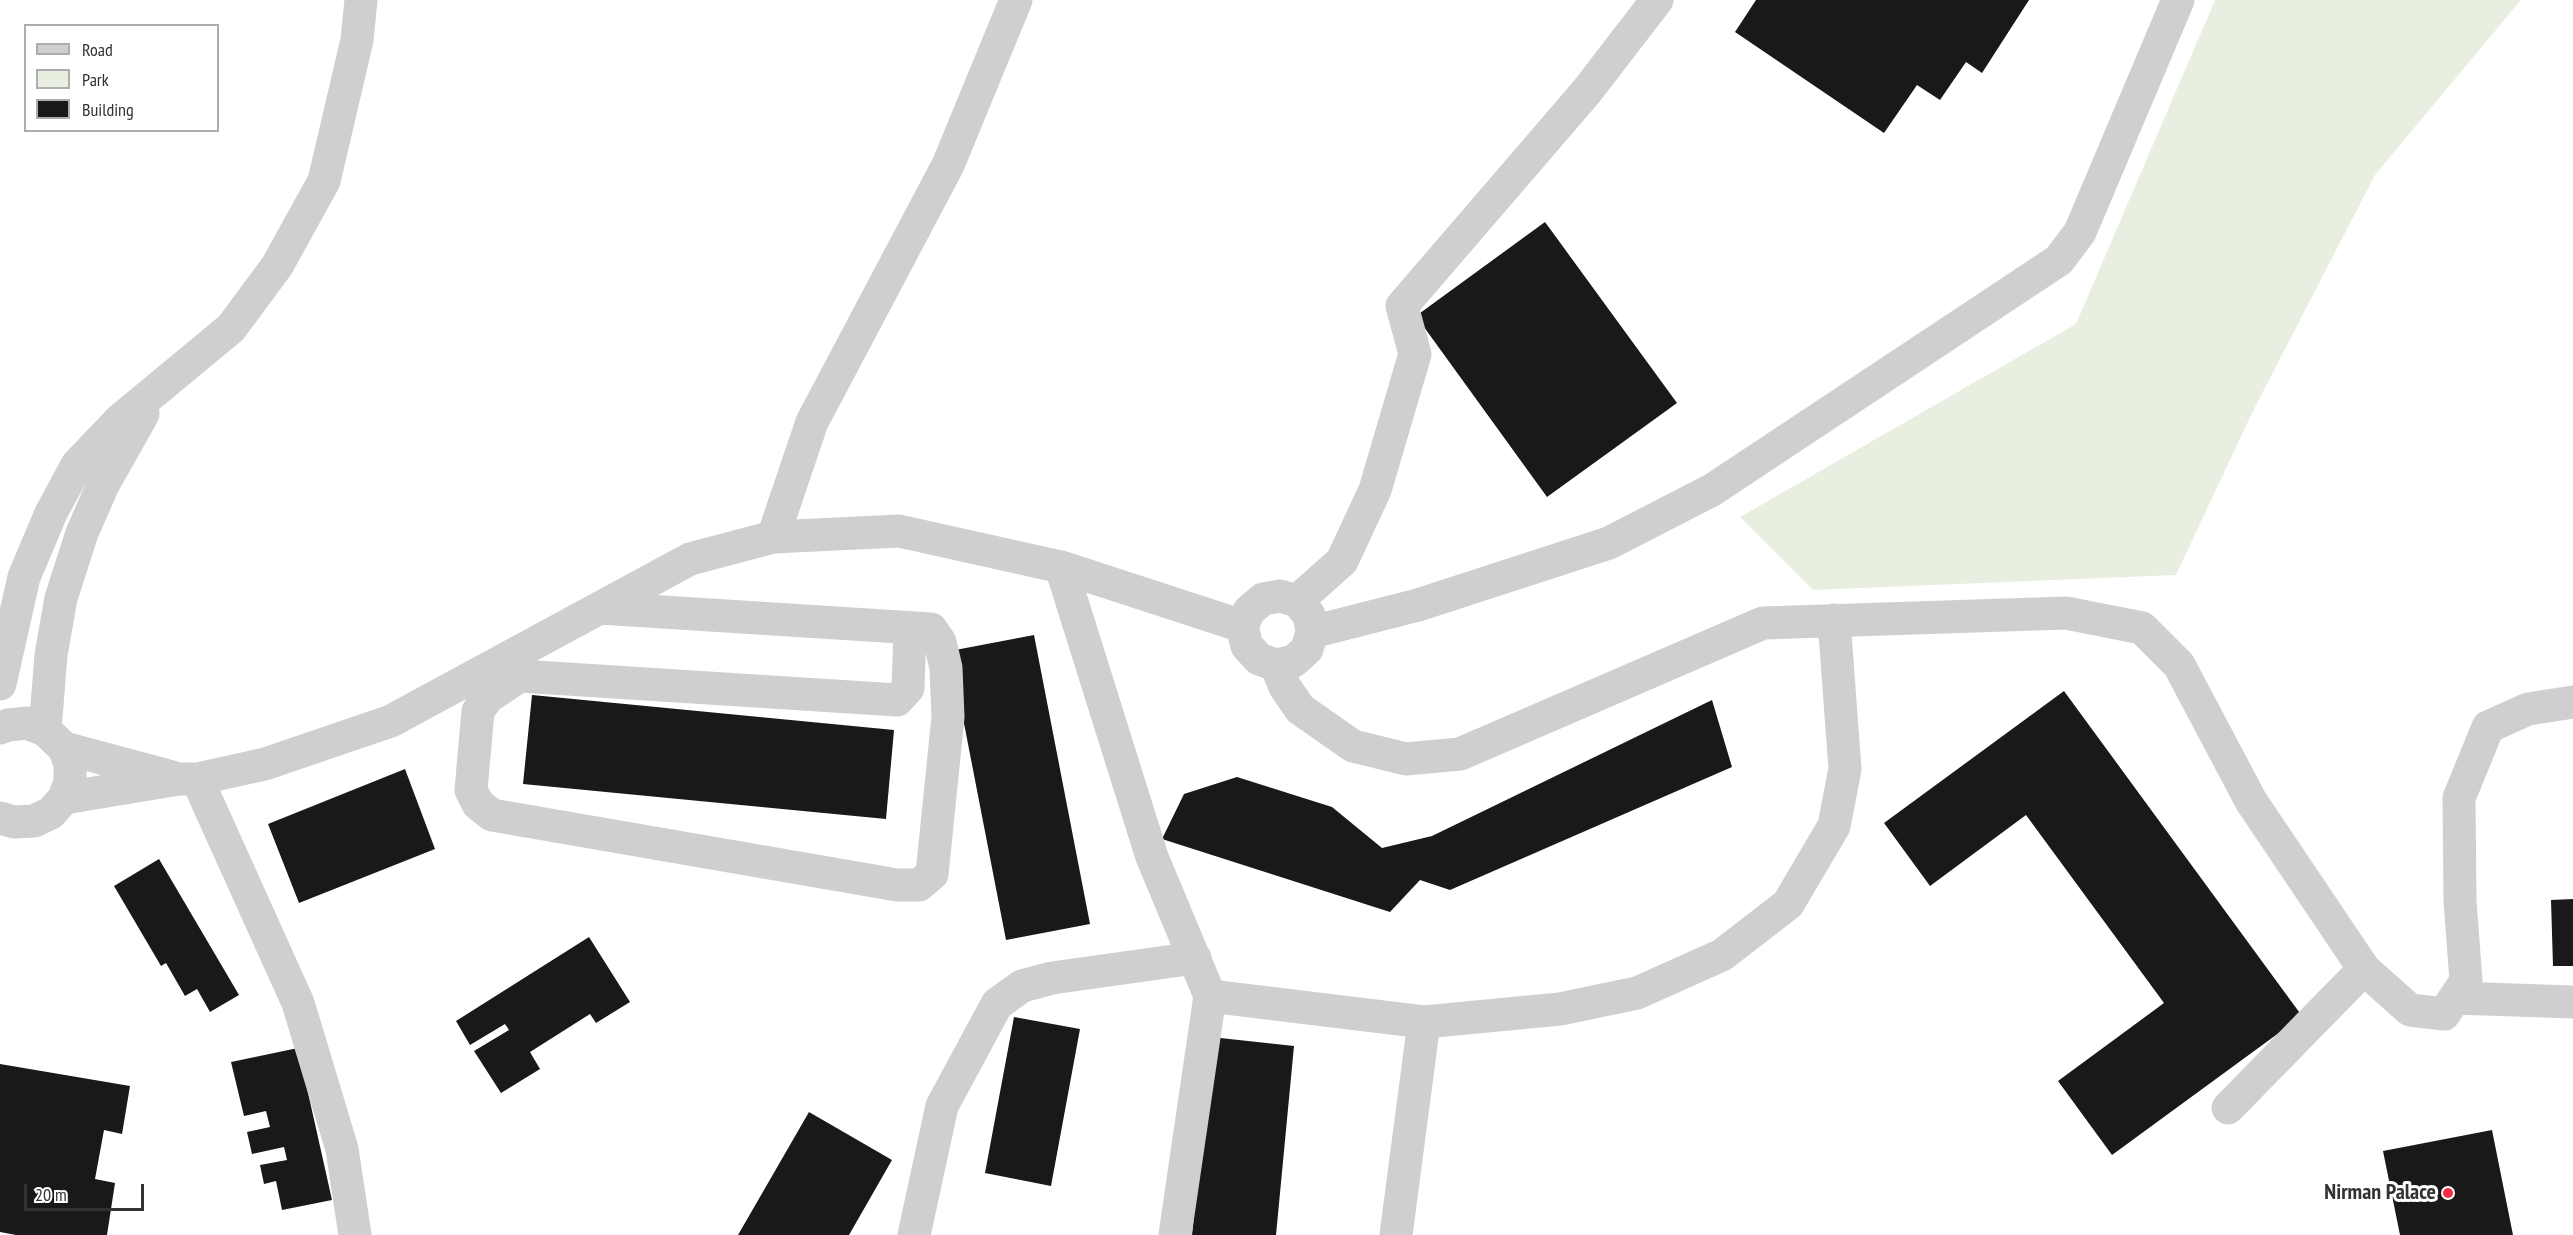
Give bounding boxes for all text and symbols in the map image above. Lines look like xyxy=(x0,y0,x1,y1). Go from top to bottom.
legend xyxy=(24,24,219,132)
text: Road xyxy=(82,38,113,61)
text: Park xyxy=(82,68,109,91)
text: Building xyxy=(82,98,134,121)
scale bar xyxy=(27,1172,147,1210)
place label: Nirman Palace xyxy=(2324,1180,2436,1206)
text: 20 m xyxy=(35,1183,67,1206)
marker: Nirman Palace xyxy=(2441,1186,2455,1200)

